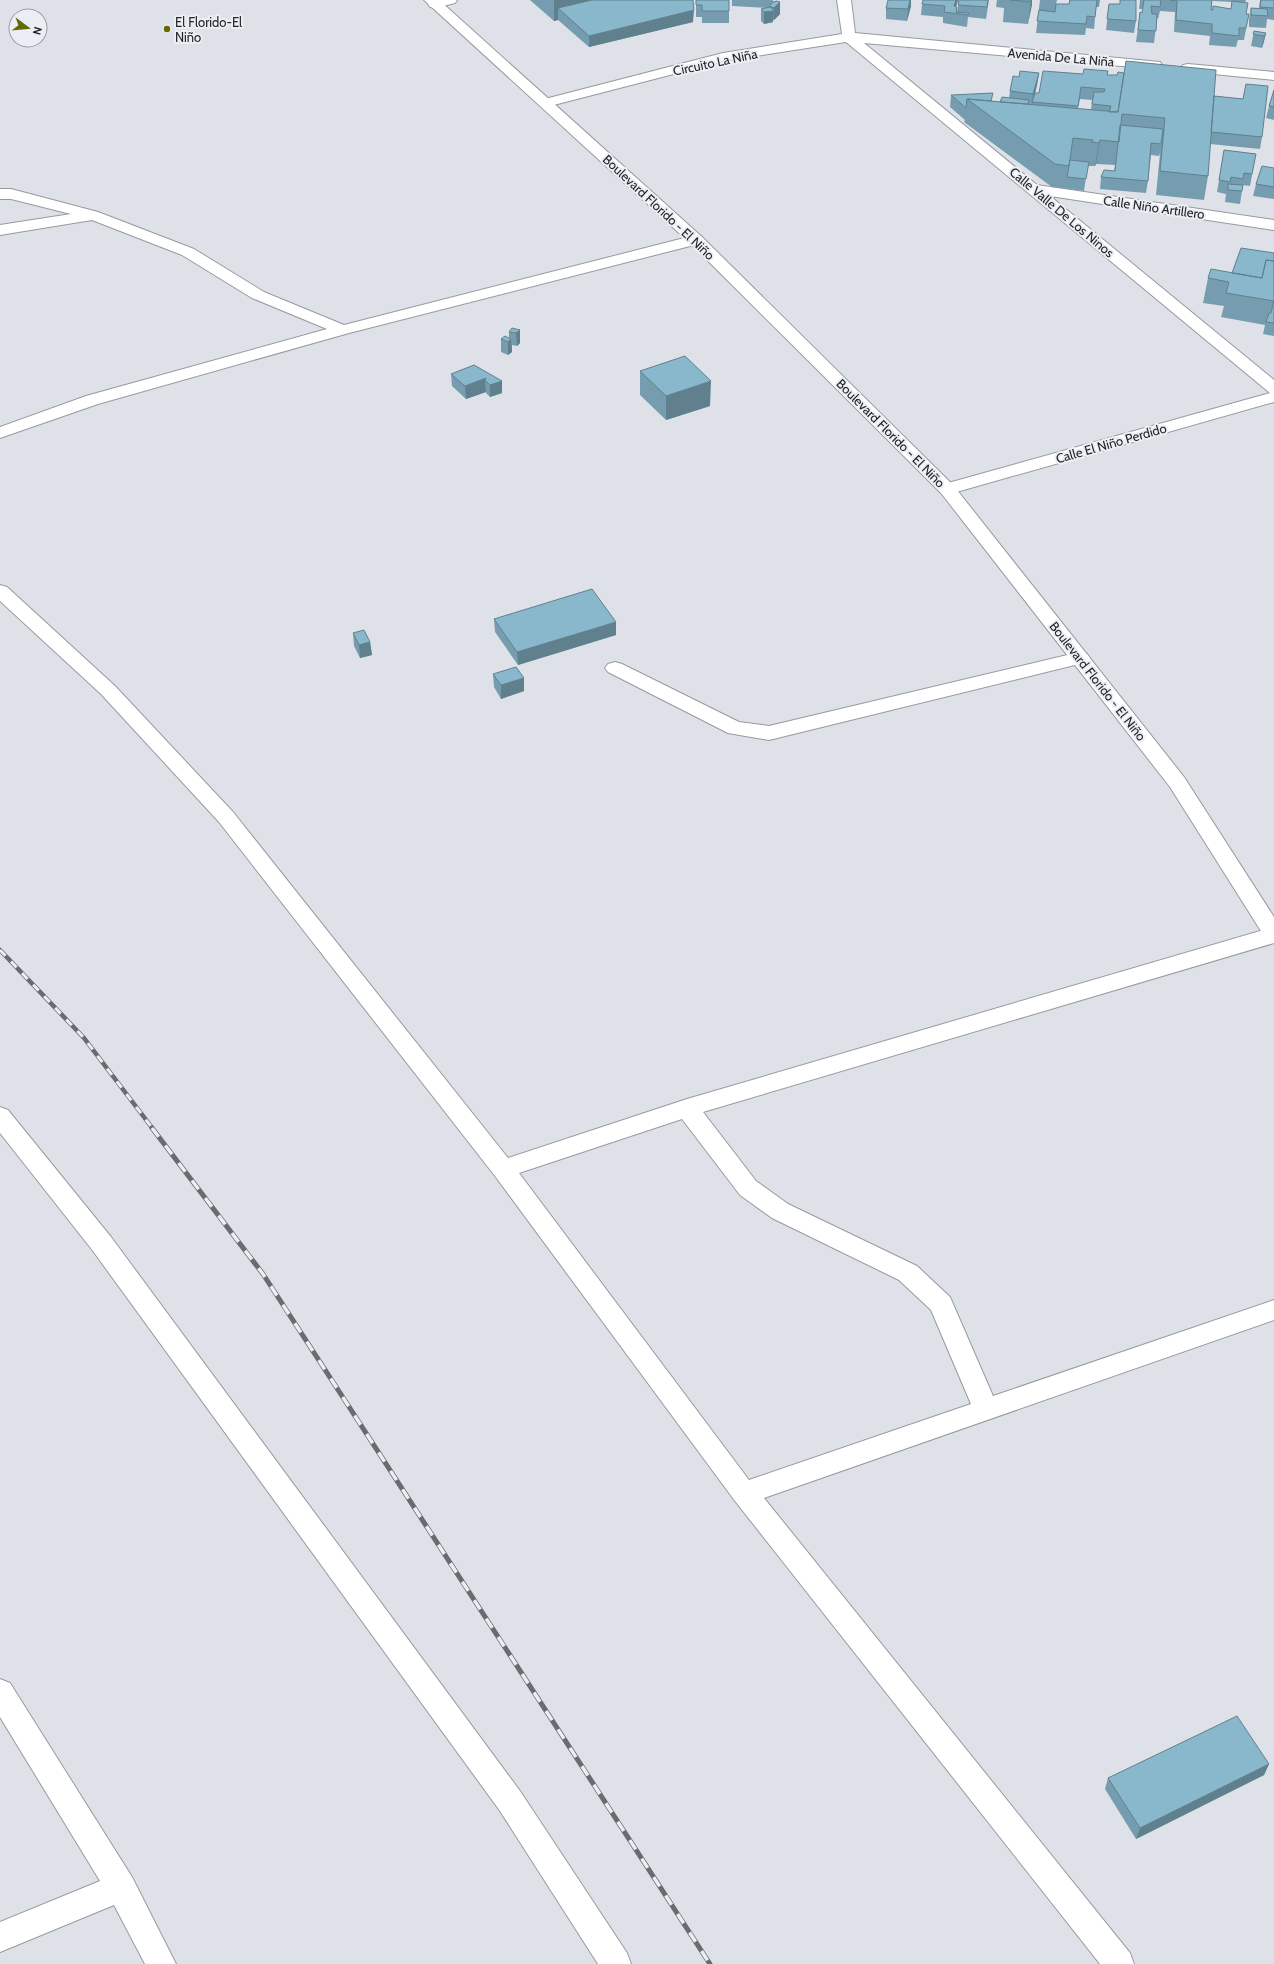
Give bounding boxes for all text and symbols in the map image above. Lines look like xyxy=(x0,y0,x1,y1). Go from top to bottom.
north arrow xyxy=(8,8,48,48)
place label: El Florido-El Niño xyxy=(175,14,242,45)
marker: El Florido-El Niño xyxy=(162,24,172,34)
text: N xyxy=(30,25,45,36)
street label: Avenida De La Niña xyxy=(1007,44,1116,70)
street label: Circuito La Niña xyxy=(671,45,759,79)
street label: Boulevard Florido - El Niño xyxy=(600,151,718,263)
street label: Calle Valle De Los Ninos xyxy=(1006,164,1118,261)
street label: Calle Niño Artillero xyxy=(1102,192,1206,222)
street label: Boulevard Florido - El Niño xyxy=(833,375,949,491)
street label: Calle El Niño Perdido xyxy=(1054,420,1168,466)
street label: Boulevard Florido - El Niño xyxy=(1046,618,1150,744)

